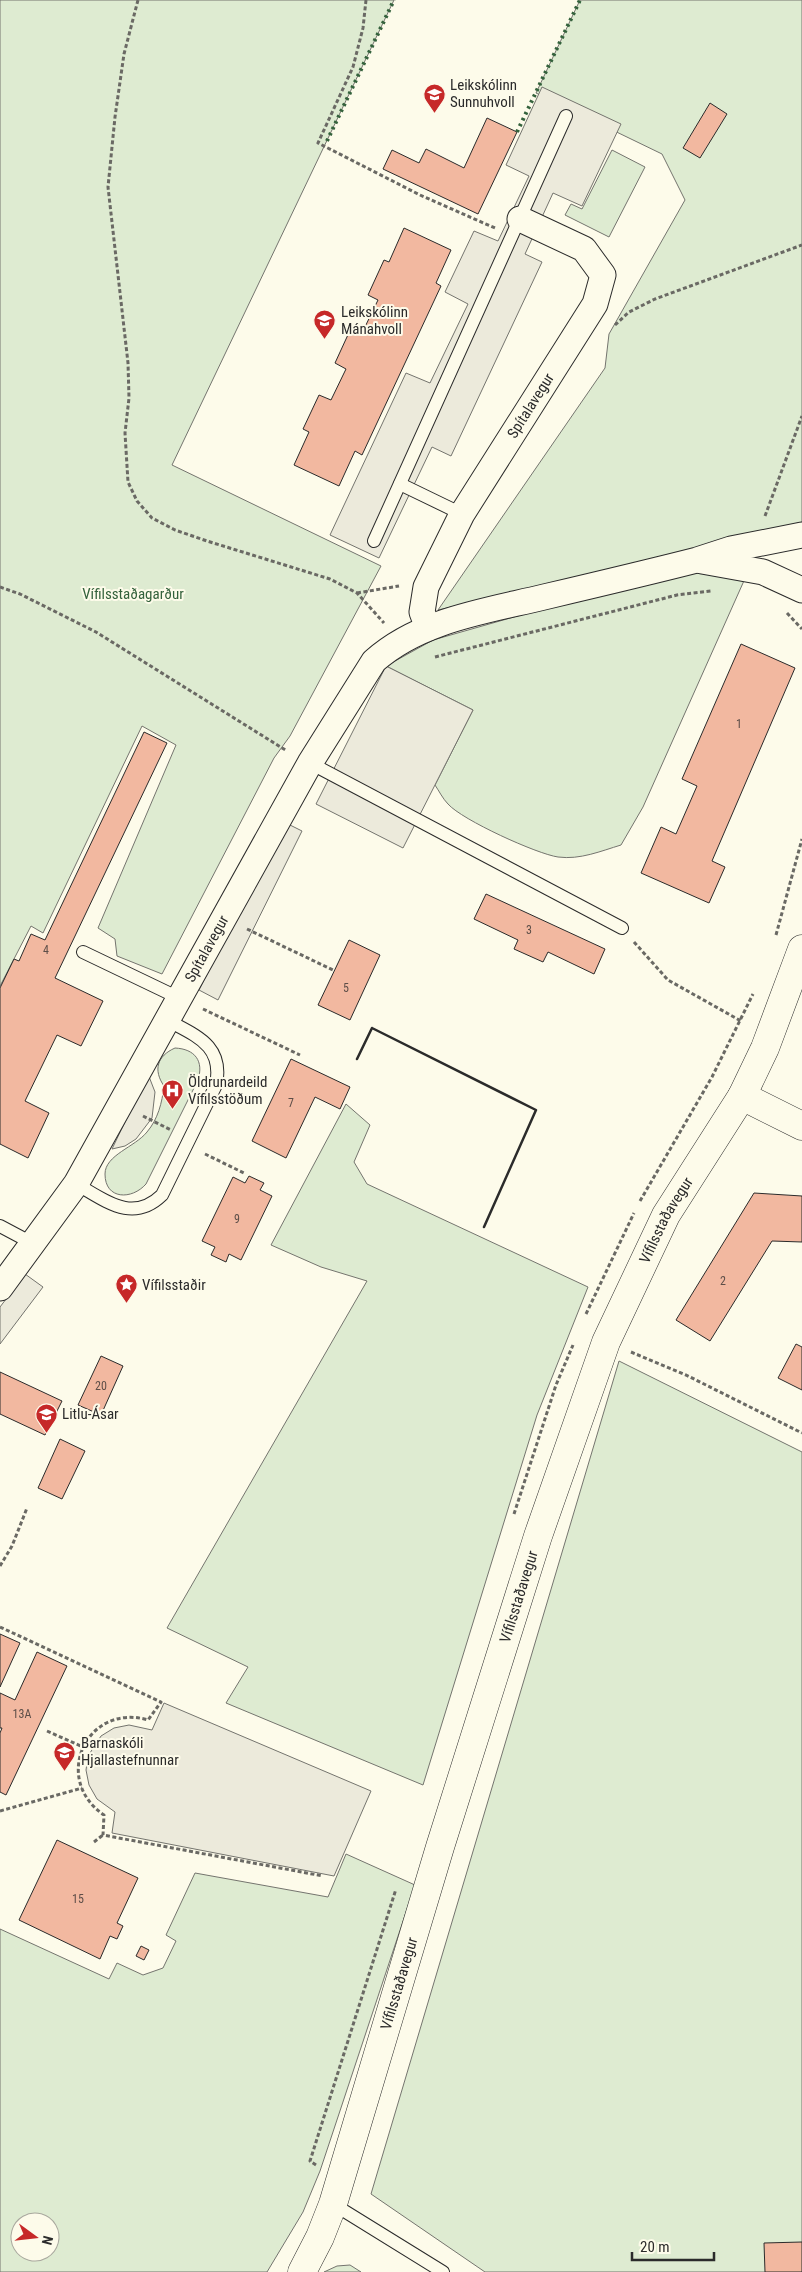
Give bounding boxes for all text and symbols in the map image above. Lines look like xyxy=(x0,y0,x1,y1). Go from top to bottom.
place label: Leikskólinn Sunnuhvoll xyxy=(450,76,517,111)
school or university icon: Leikskólinn Sunnuhvoll xyxy=(422,82,446,113)
place label: Leikskólinn Mánahvoll xyxy=(341,303,408,338)
school or university icon: Leikskólinn Mánahvoll xyxy=(313,309,337,340)
street label: Spítalavegur xyxy=(503,369,558,442)
park label: Vífilsstaðagarður xyxy=(82,585,184,603)
house number: 1 xyxy=(736,717,742,731)
street label: Spítalavegur xyxy=(181,912,233,985)
house number: 3 xyxy=(526,923,532,937)
house number: 4 xyxy=(43,943,49,957)
house number: 5 xyxy=(343,981,349,995)
place label: Öldrunardeild Vífilsstöðum xyxy=(188,1073,267,1108)
hospital icon: Öldrunardeild Vífilsstöðum xyxy=(160,1079,184,1110)
house number: 7 xyxy=(288,1096,294,1110)
street label: Vífilsstaðavegur xyxy=(635,1173,697,1266)
house number: 9 xyxy=(234,1212,240,1226)
place icon: Vífilsstaðir xyxy=(114,1273,138,1304)
house number: 2 xyxy=(720,1274,726,1288)
place label: Vífilsstaðir xyxy=(142,1276,206,1294)
house number: 20 xyxy=(95,1379,107,1393)
school or university icon: Litlu-Ásar xyxy=(34,1402,58,1433)
place label: Litlu-Ásar xyxy=(62,1405,119,1423)
street label: Vífilsstaðavegur xyxy=(496,1548,542,1645)
house number: 13A xyxy=(13,1707,31,1721)
place label: Barnaskóli Hjallastefnunnar xyxy=(81,1734,179,1769)
school or university icon: Barnaskóli Hjallastefnunnar xyxy=(53,1740,77,1771)
house number: 15 xyxy=(72,1892,84,1906)
street label: Vífilsstaðavegur xyxy=(377,1935,422,2032)
north arrow xyxy=(10,2212,60,2262)
scale bar xyxy=(632,2230,714,2262)
text: N xyxy=(39,2234,56,2247)
text: 20 m xyxy=(640,2238,670,2256)

